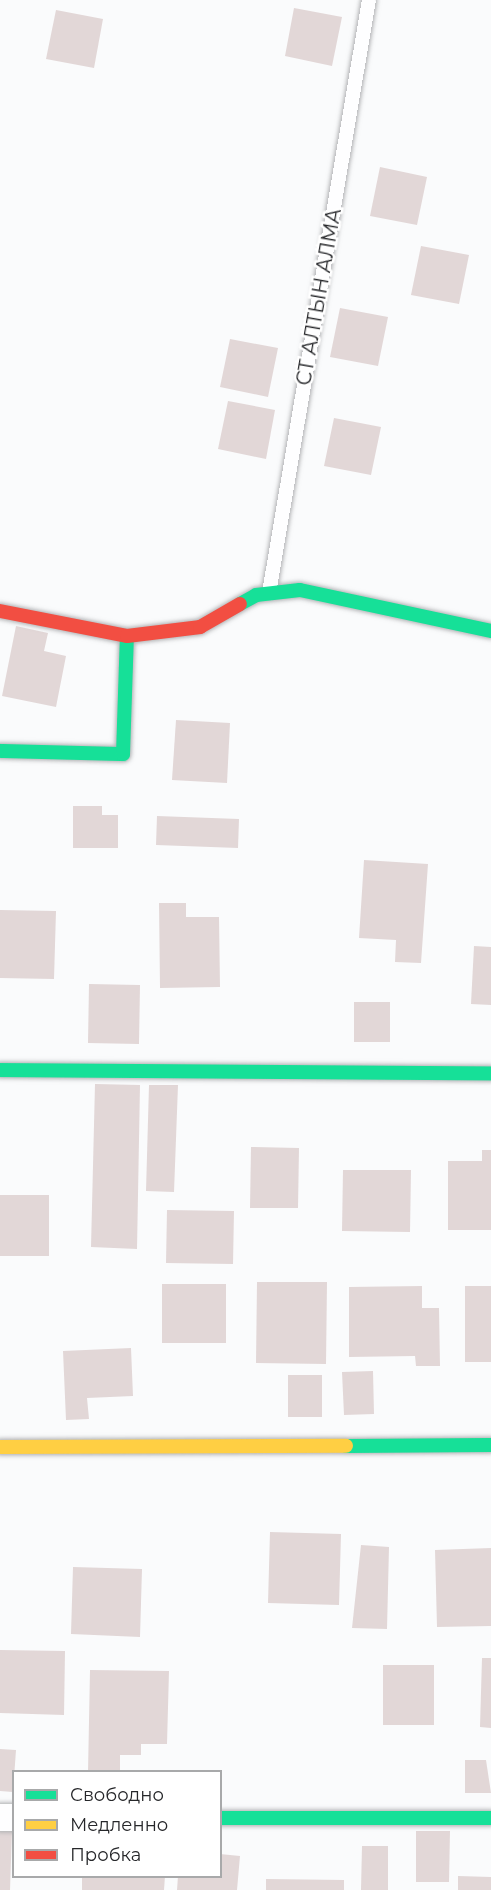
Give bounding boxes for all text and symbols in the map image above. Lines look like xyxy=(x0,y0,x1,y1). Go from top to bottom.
street label: СТ АЛТЫН АЛМА xyxy=(292,207,346,387)
legend xyxy=(12,1770,222,1878)
text: Свободно xyxy=(70,1784,164,1806)
text: Медленно xyxy=(70,1814,168,1836)
text: Пробка xyxy=(70,1844,141,1866)

